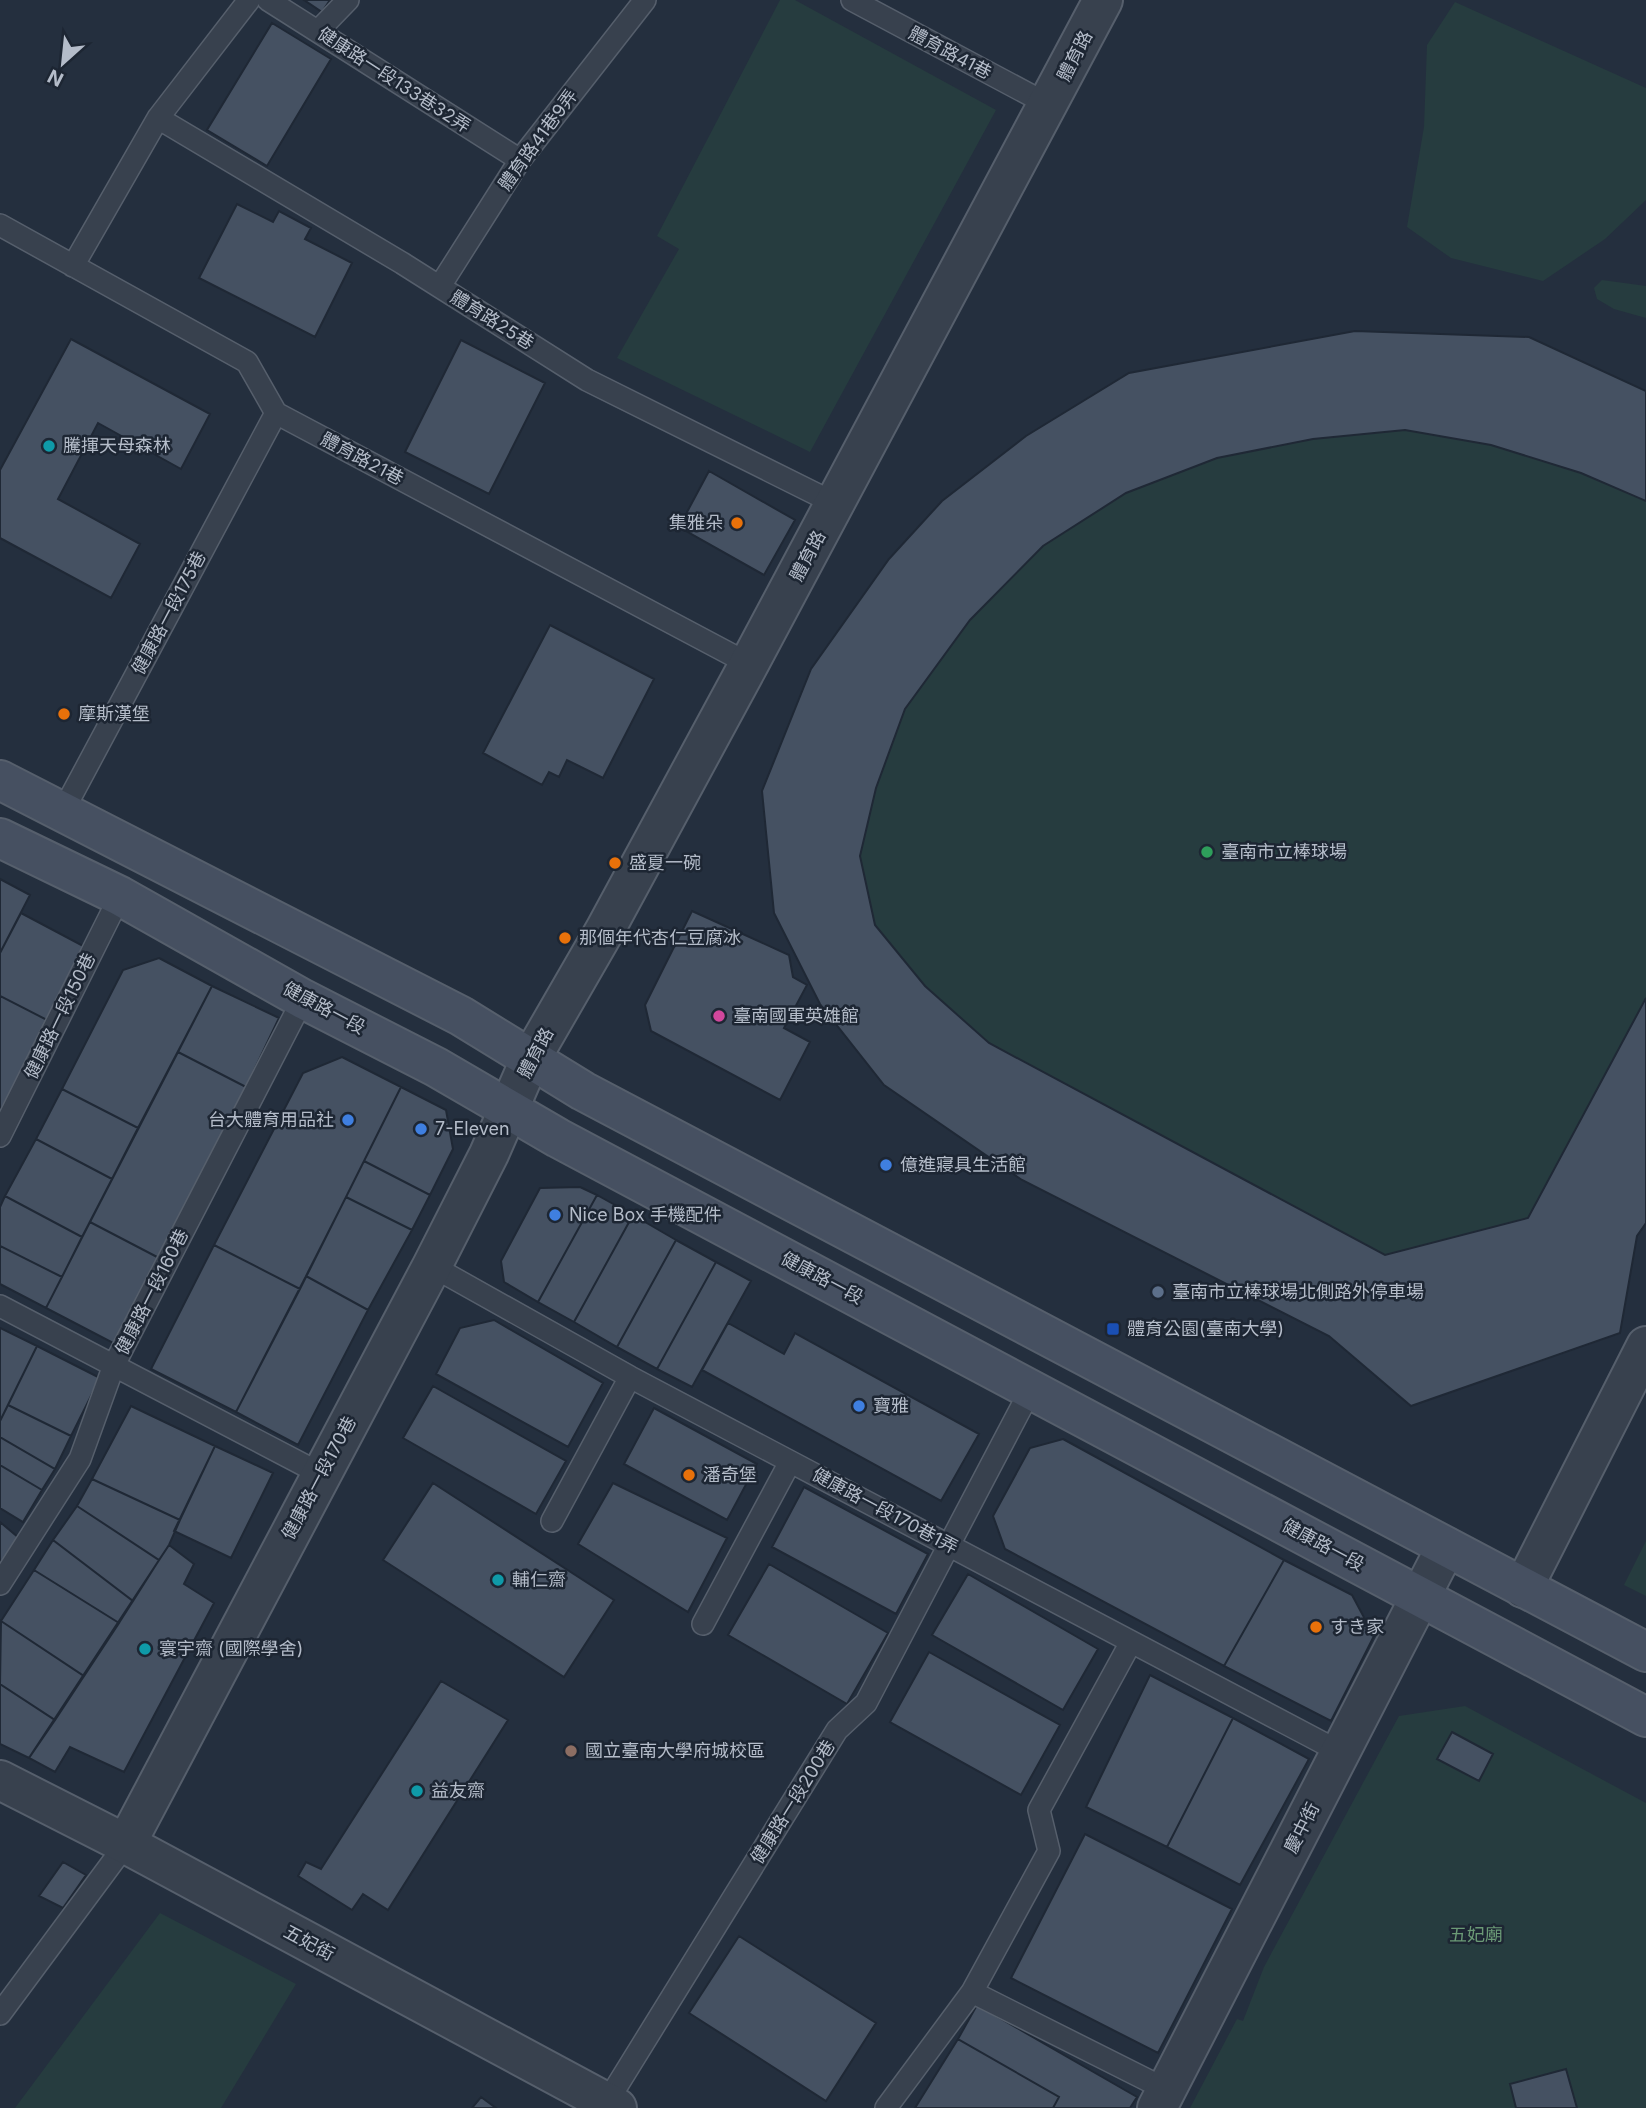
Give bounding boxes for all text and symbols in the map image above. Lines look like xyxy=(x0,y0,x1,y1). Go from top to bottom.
street label: 健康路一段133巷32弄 xyxy=(314,22,474,137)
street label: 體育路41巷 xyxy=(905,22,995,83)
street label: 體育路 xyxy=(1053,27,1096,85)
north arrow xyxy=(28,28,98,98)
text: N xyxy=(44,64,67,91)
street label: 體育路41巷9弄 xyxy=(494,85,581,194)
street label: 體育路25巷 xyxy=(447,286,538,353)
street label: 體育路21巷 xyxy=(317,428,407,489)
place label: 騰揮天母森林 xyxy=(63,435,171,456)
marker: 騰揮天母森林 xyxy=(41,438,57,454)
place label: 集雅朵 xyxy=(669,512,723,533)
marker: 集雅朵 xyxy=(729,515,745,531)
street label: 體育路 xyxy=(786,527,830,585)
street label: 健康路一段175巷 xyxy=(127,548,210,678)
place label: 摩斯漢堡 xyxy=(78,703,150,724)
marker: 摩斯漢堡 xyxy=(56,706,72,722)
place label: 臺南市立棒球場 xyxy=(1221,841,1347,862)
marker: 臺南市立棒球場 xyxy=(1199,844,1215,860)
place label: 盛夏一碗 xyxy=(629,852,701,873)
marker: 盛夏一碗 xyxy=(607,855,623,871)
place label: 那個年代杏仁豆腐冰 xyxy=(579,927,741,948)
marker: 那個年代杏仁豆腐冰 xyxy=(557,930,573,946)
street label: 健康路一段150巷 xyxy=(20,949,99,1082)
street label: 健康路一段 xyxy=(280,977,369,1038)
place label: 臺南國軍英雄館 xyxy=(733,1005,859,1026)
marker: 臺南國軍英雄館 xyxy=(711,1008,727,1024)
street label: 體育路 xyxy=(514,1024,558,1082)
place label: 台大體育用品社 xyxy=(208,1109,334,1130)
marker: 台大體育用品社 xyxy=(340,1112,356,1128)
place label: 7-Eleven xyxy=(435,1118,510,1139)
marker: 7-Eleven xyxy=(413,1121,429,1137)
place label: 億進寢具生活館 xyxy=(900,1154,1026,1175)
marker: 億進寢具生活館 xyxy=(878,1157,894,1173)
place label: Nice Box 手機配件 xyxy=(569,1204,722,1225)
marker: Nice Box 手機配件 xyxy=(547,1207,563,1223)
street label: 健康路一段160巷 xyxy=(111,1226,192,1358)
street label: 健康路一段 xyxy=(778,1247,867,1308)
place label: 臺南市立棒球場北側路外停車場 xyxy=(1172,1281,1424,1302)
marker: 臺南市立棒球場北側路外停車場 xyxy=(1150,1284,1166,1300)
place label: 體育公園(臺南大學) xyxy=(1127,1318,1284,1339)
marker: 體育公園(臺南大學) xyxy=(1105,1321,1121,1337)
place label: 寶雅 xyxy=(873,1395,909,1416)
marker: 寶雅 xyxy=(851,1398,867,1414)
street label: 健康路一段170巷 xyxy=(277,1413,360,1543)
street label: 健康路一段170巷1弄 xyxy=(809,1463,962,1558)
place label: 潘奇堡 xyxy=(703,1464,757,1485)
marker: 潘奇堡 xyxy=(681,1467,697,1483)
street label: 健康路一段 xyxy=(1279,1514,1368,1575)
place label: 輔仁齋 xyxy=(512,1569,566,1590)
marker: 輔仁齋 xyxy=(490,1572,506,1588)
place label: すき家 xyxy=(1330,1616,1384,1637)
marker: すき家 xyxy=(1308,1619,1324,1635)
place label: 寰宇齋 (國際學舍) xyxy=(159,1638,303,1659)
marker: 寰宇齋 (國際學舍) xyxy=(137,1641,153,1657)
street label: 健康路一段200巷 xyxy=(746,1736,839,1867)
place label: 國立臺南大學府城校區 xyxy=(585,1740,765,1761)
marker: 國立臺南大學府城校區 xyxy=(563,1743,579,1759)
place label: 益友齋 xyxy=(431,1780,485,1801)
marker: 益友齋 xyxy=(409,1783,425,1799)
street label: 慶中街 xyxy=(1280,1799,1323,1857)
street label: 五妃街 xyxy=(280,1921,338,1965)
park label: 五妃廟 xyxy=(1449,1924,1503,1945)

